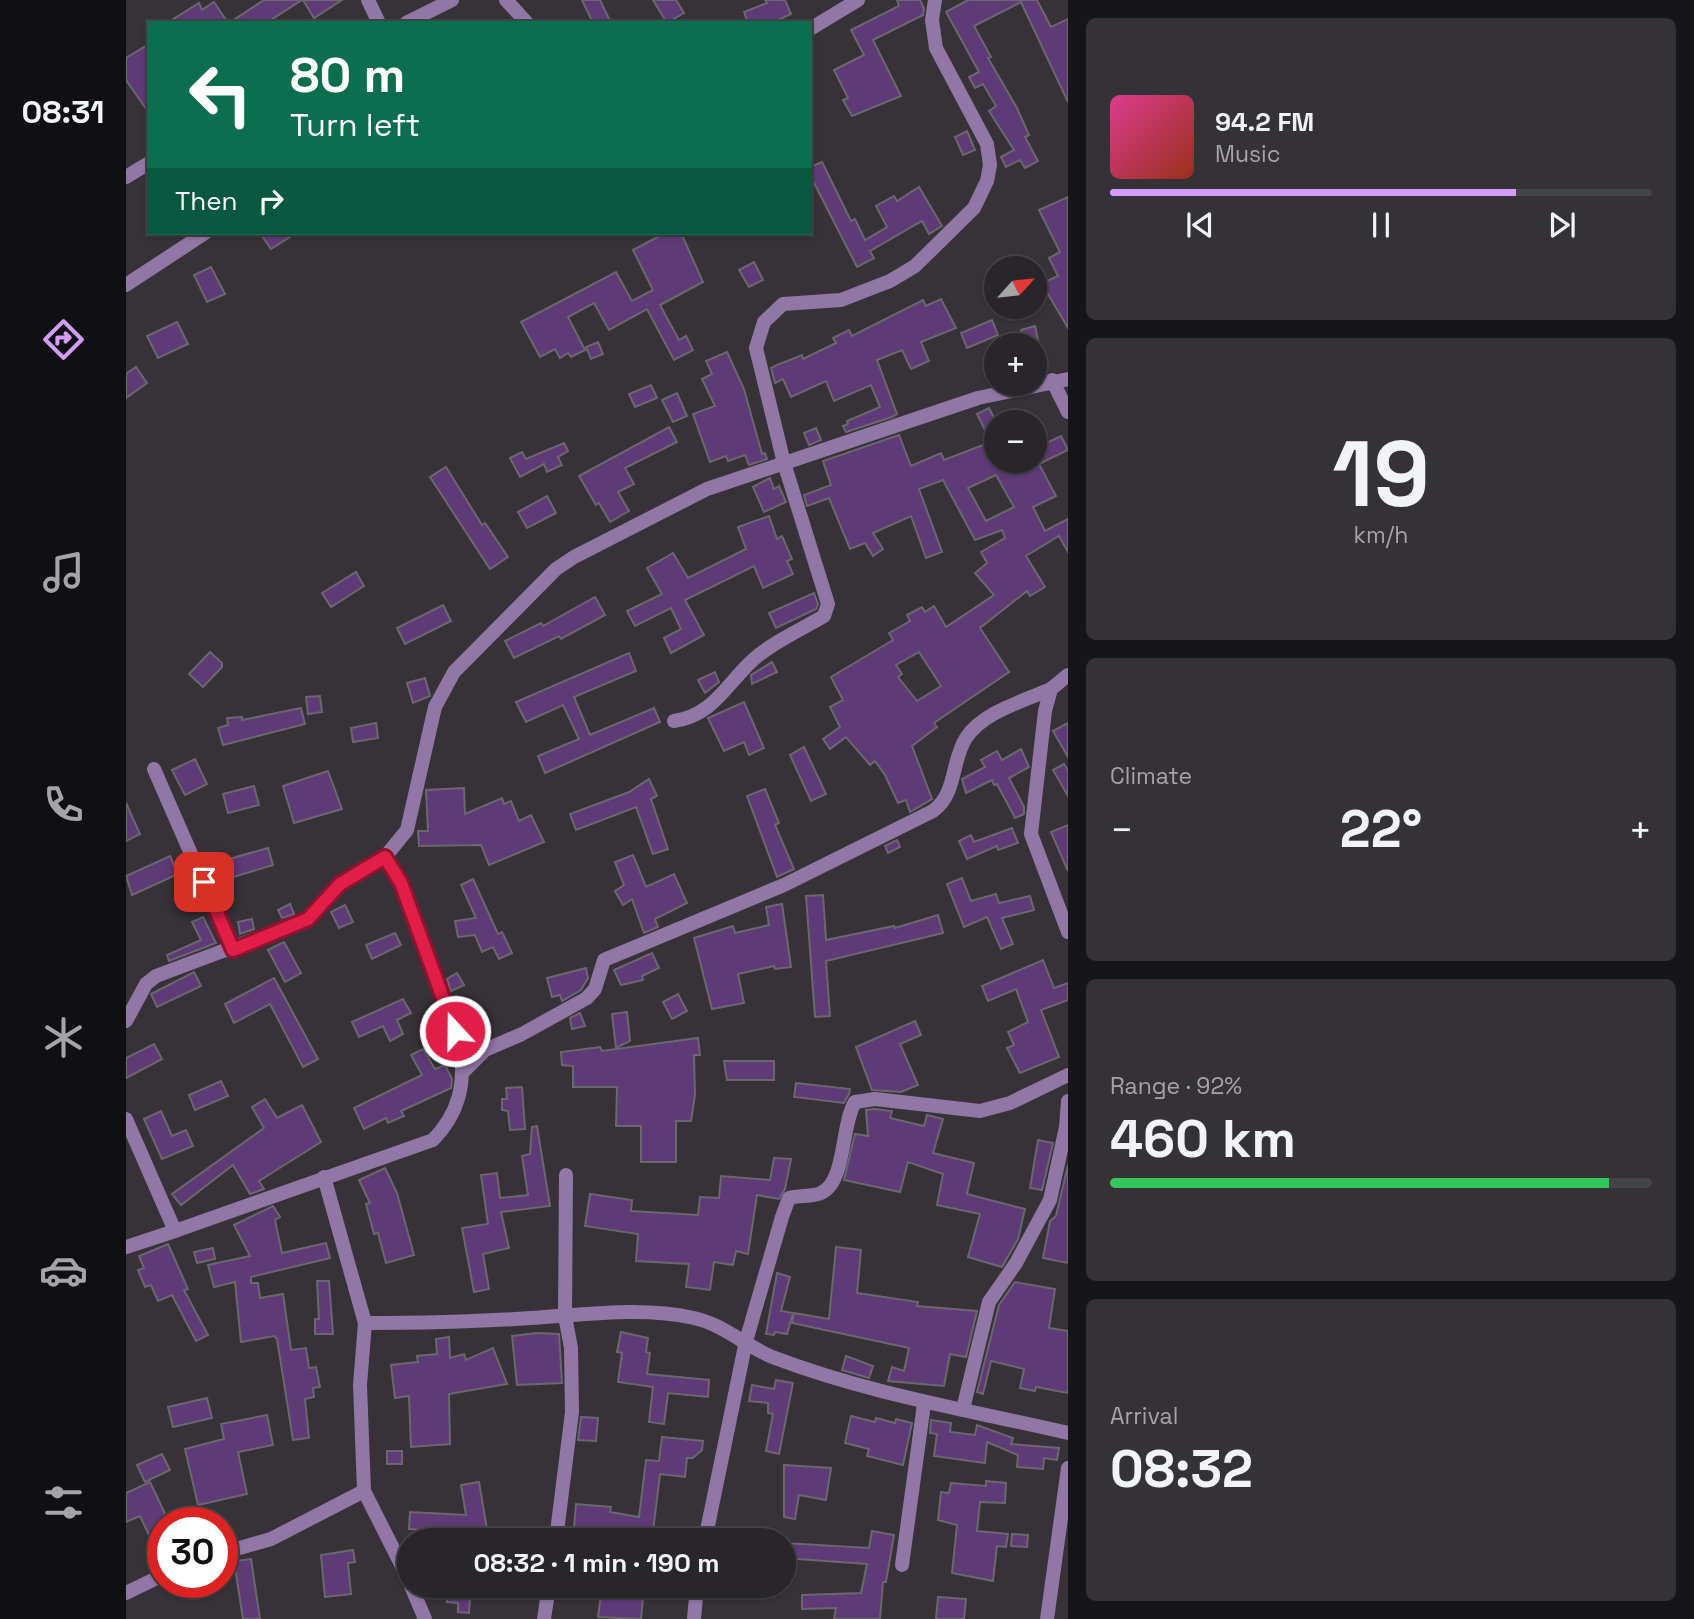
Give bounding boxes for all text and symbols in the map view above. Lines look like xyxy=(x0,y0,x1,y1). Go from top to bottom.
text: 80 m xyxy=(290,44,405,106)
icon: left xyxy=(175,49,266,140)
text: 08:31 xyxy=(22,92,104,132)
text: Turn left xyxy=(290,105,420,145)
text: 94.2 FM xyxy=(1215,105,1314,139)
text: Music xyxy=(1215,139,1280,169)
icon: right xyxy=(252,182,290,220)
text: Then xyxy=(175,184,238,218)
icon: previous xyxy=(1181,206,1219,244)
icon: pause xyxy=(1362,206,1400,244)
icon: next xyxy=(1543,206,1581,244)
north arrow xyxy=(984,256,1046,318)
map controls xyxy=(984,256,1047,473)
icon: directions xyxy=(39,315,88,364)
button: + xyxy=(984,333,1047,396)
button: − xyxy=(984,410,1047,473)
text: 19 xyxy=(1332,416,1430,533)
text: km/h xyxy=(1354,520,1408,550)
icon: music xyxy=(39,548,88,597)
text: Climate xyxy=(1110,761,1192,791)
icon: phone xyxy=(39,780,88,829)
text: 22° xyxy=(1340,796,1422,862)
text: − xyxy=(1110,806,1134,854)
text: + xyxy=(1628,806,1652,854)
pin xyxy=(174,852,234,912)
icon: arrive xyxy=(185,863,223,901)
position arrow xyxy=(418,994,492,1068)
icon: climate xyxy=(39,1013,88,1062)
text: Range · 92% xyxy=(1110,1071,1242,1101)
text: 460 km xyxy=(1110,1106,1296,1172)
icon: car xyxy=(39,1246,88,1295)
text: Arrival xyxy=(1110,1401,1178,1431)
text: 08:32 xyxy=(1110,1436,1253,1502)
icon: filters xyxy=(39,1478,88,1527)
speed limit sign: 30 xyxy=(147,1507,238,1598)
text: 08:32 · 1 min · 190 m xyxy=(473,1546,720,1580)

